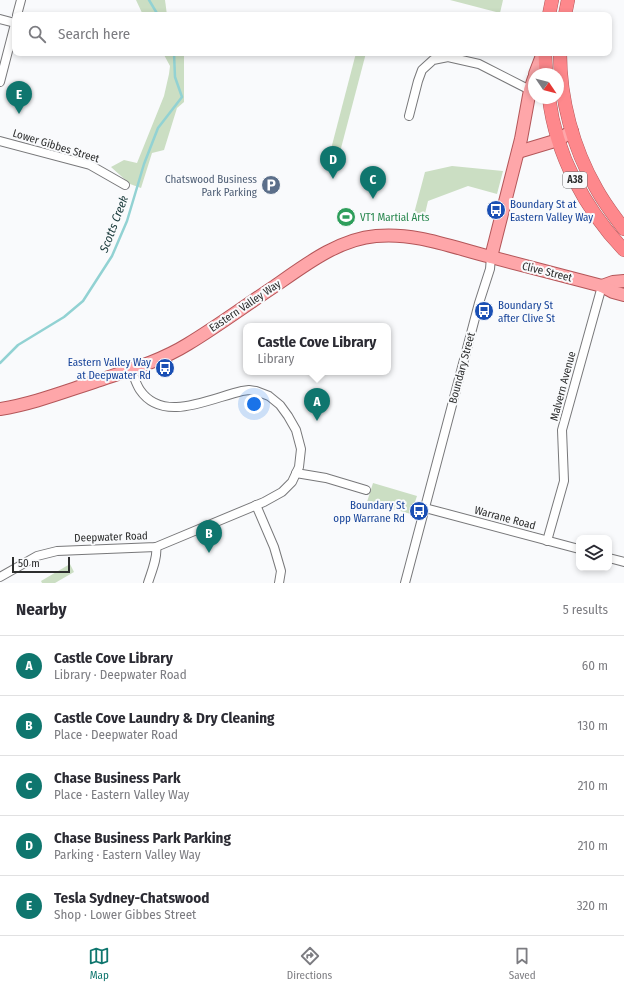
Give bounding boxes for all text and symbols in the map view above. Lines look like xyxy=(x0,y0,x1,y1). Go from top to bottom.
search box xyxy=(12,12,612,56)
icon: search xyxy=(26,23,48,45)
text: Search here xyxy=(58,25,130,43)
north arrow xyxy=(528,68,564,104)
pin: E xyxy=(6,81,32,114)
street label: Lower Gibbes Street xyxy=(11,127,101,165)
pin: D xyxy=(320,146,346,179)
pin: C xyxy=(360,166,386,199)
road number: A38 xyxy=(563,172,587,188)
place label: Chatswood Business Park Parking xyxy=(165,173,258,199)
parking icon: Chatswood Business Park Parking xyxy=(260,174,282,196)
water label: Scotts Creek xyxy=(96,194,131,255)
place label: Boundary St at Eastern Valley Way xyxy=(510,198,593,224)
bus stop icon: Boundary St at Eastern Valley Way xyxy=(485,199,507,221)
sports icon: VT1 Martial Arts xyxy=(335,206,357,228)
place label: VT1 Martial Arts xyxy=(360,211,430,224)
street label: Clive Street xyxy=(521,260,574,285)
street label: Eastern Valley Way xyxy=(207,277,283,335)
place label: Boundary St after Clive St xyxy=(498,299,556,325)
bus stop icon: Boundary St after Clive St xyxy=(473,300,495,322)
popup xyxy=(243,323,391,375)
street label: Boundary Street xyxy=(446,331,478,405)
text: Castle Cove Library xyxy=(258,333,376,351)
street label: Malvern Avenue xyxy=(547,350,579,422)
text: Library xyxy=(258,351,294,366)
place label: Eastern Valley Way at Deepwater Rd xyxy=(68,356,151,382)
bus stop icon: Eastern Valley Way at Deepwater Rd xyxy=(154,357,176,379)
pin: A xyxy=(304,388,330,421)
your location xyxy=(244,394,264,414)
place label: Boundary St opp Warrane Rd xyxy=(333,499,405,525)
bus stop icon: Boundary St opp Warrane Rd xyxy=(408,500,430,522)
street label: Warrane Road xyxy=(473,504,537,532)
pin: B xyxy=(196,520,222,553)
street label: Deepwater Road xyxy=(74,529,148,545)
map controls xyxy=(576,535,612,571)
button: layers xyxy=(576,535,612,571)
scale bar xyxy=(12,555,70,574)
text: 50 m xyxy=(18,557,40,570)
text: Nearby xyxy=(16,599,67,620)
text: 5 results xyxy=(563,602,608,617)
text: Castle Cove Library xyxy=(54,649,173,667)
text: A xyxy=(25,658,33,673)
text: 60 m xyxy=(582,658,608,673)
text: Library · Deepwater Road xyxy=(54,667,187,682)
text: Castle Cove Laundry & Dry Cleaning xyxy=(54,709,274,727)
text: B xyxy=(25,718,33,733)
text: 130 m xyxy=(577,718,608,733)
text: Place · Deepwater Road xyxy=(54,727,178,742)
text: Chase Business Park xyxy=(54,769,181,787)
text: C xyxy=(26,778,32,793)
text: 210 m xyxy=(578,778,608,793)
text: Place · Eastern Valley Way xyxy=(54,787,189,802)
text: Chase Business Park Parking xyxy=(54,829,231,847)
text: D xyxy=(25,838,33,853)
text: 210 m xyxy=(578,838,608,853)
text: Parking · Eastern Valley Way xyxy=(54,847,201,862)
text: Tesla Sydney-Chatswood xyxy=(54,889,209,907)
text: E xyxy=(26,898,32,913)
text: 320 m xyxy=(577,898,608,913)
text: Shop · Lower Gibbes Street xyxy=(54,907,196,922)
tab: Map xyxy=(88,945,110,982)
tab: Directions xyxy=(287,945,332,982)
tab: Saved xyxy=(509,945,536,982)

